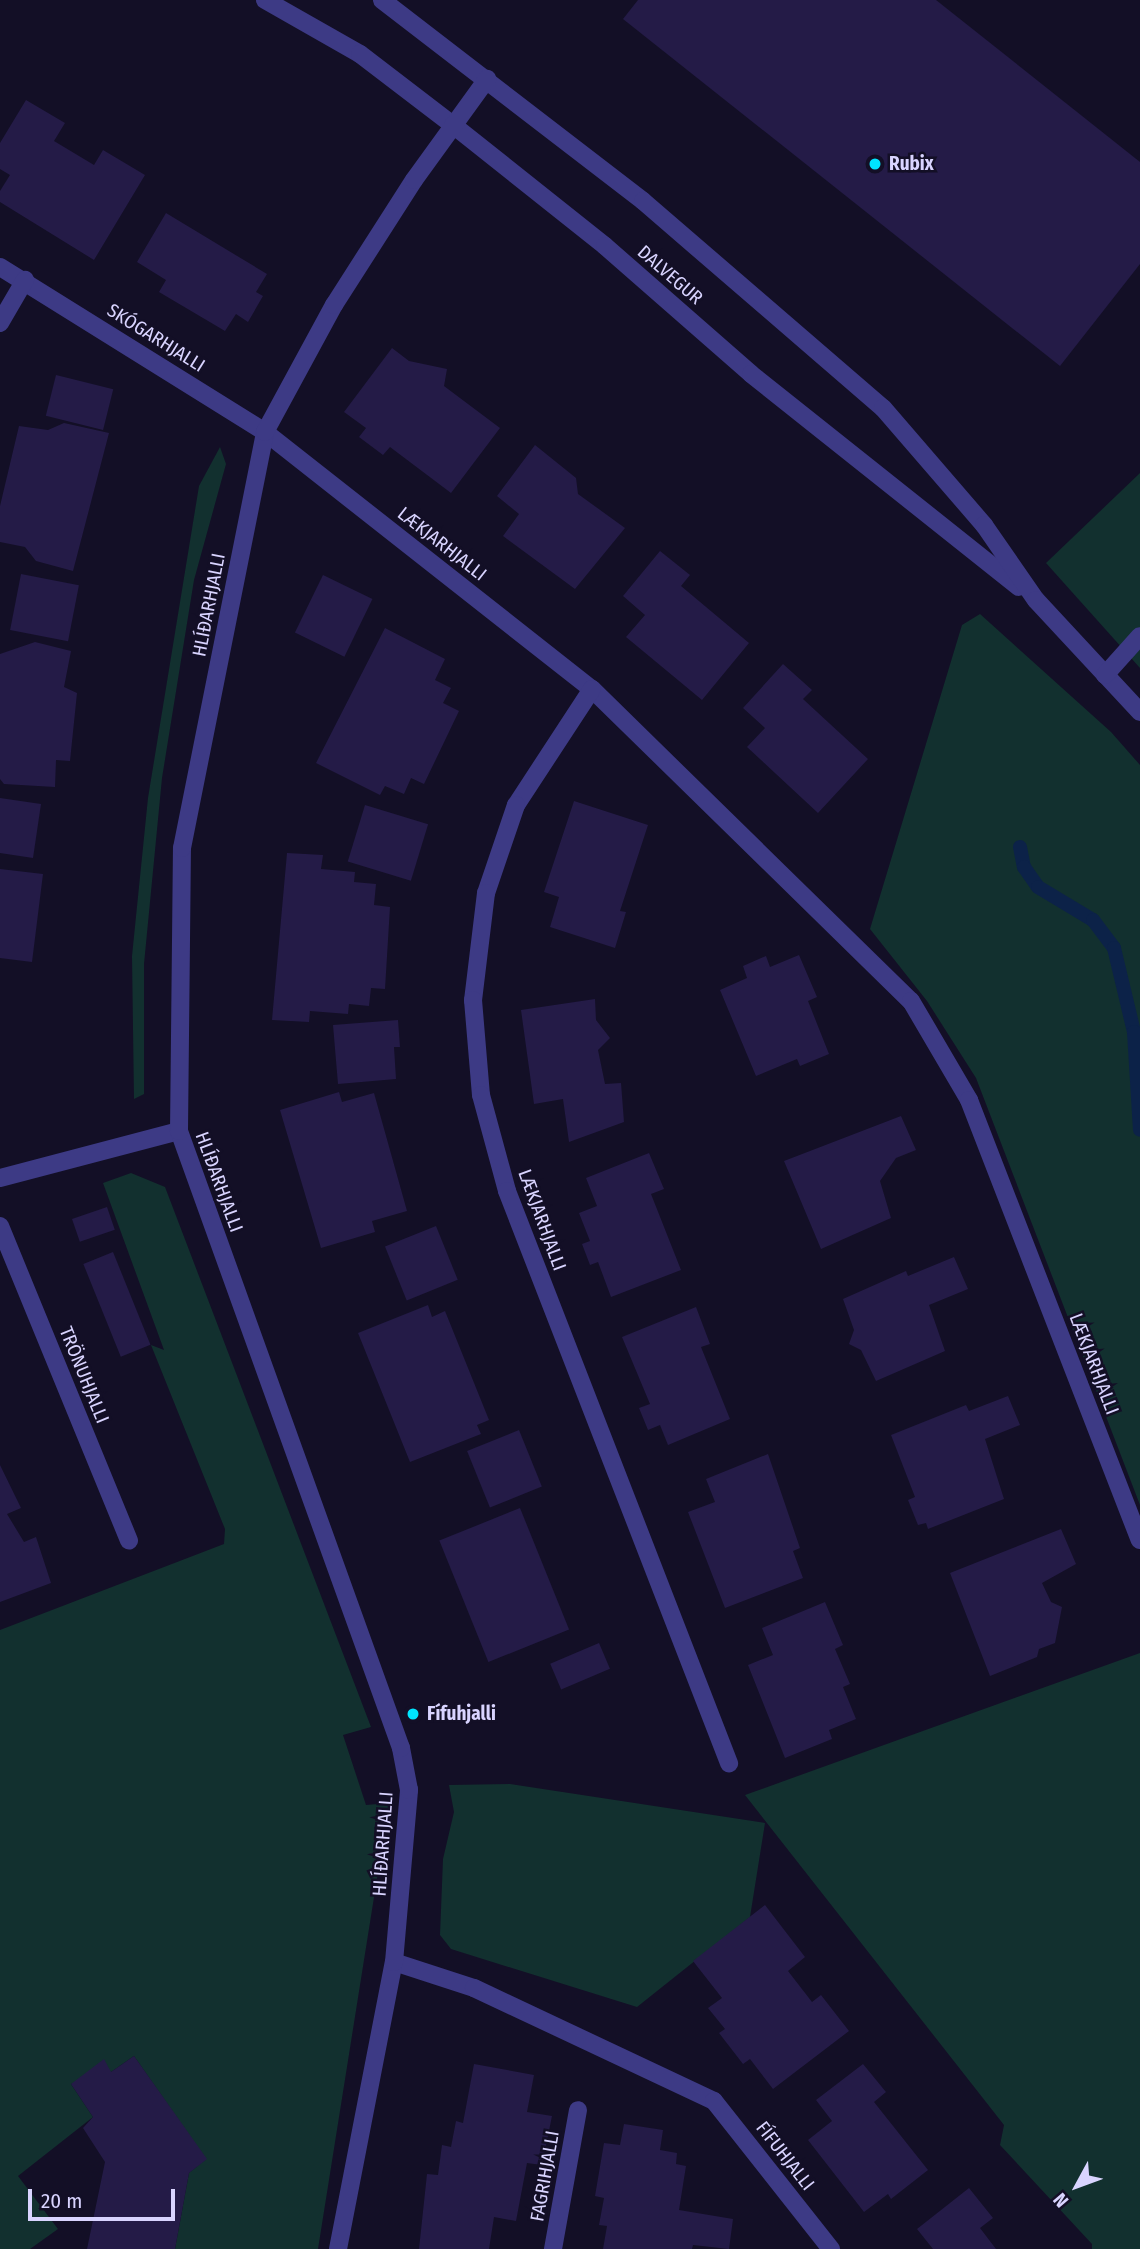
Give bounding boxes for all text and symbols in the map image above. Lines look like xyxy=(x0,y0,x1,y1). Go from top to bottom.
place label: Rubix xyxy=(889,153,934,175)
marker: Rubix xyxy=(867,156,883,172)
street label: DALVEGUR xyxy=(633,241,707,309)
street label: SKÓGARHJALLI xyxy=(103,299,209,377)
street label: LÆKJARHJALLI xyxy=(393,502,491,586)
street label: HLÍÐARHJALLI xyxy=(188,551,230,659)
street label: HLÍÐARHJALLI xyxy=(190,1129,248,1235)
street label: LÆKJARHJALLI xyxy=(513,1166,571,1274)
street label: LÆKJARHJALLI xyxy=(1064,1310,1124,1418)
street label: TRÖNUHJALLI xyxy=(54,1323,114,1427)
place label: Fífuhjalli xyxy=(427,1703,496,1725)
marker: Fífuhjalli xyxy=(405,1706,421,1722)
street label: HLÍÐARHJALLI xyxy=(368,1791,398,1897)
street label: FÍFUHJALLI xyxy=(751,2117,819,2195)
street label: FAGRIHJALLI xyxy=(526,2129,564,2223)
north arrow xyxy=(1042,2151,1112,2221)
scale bar xyxy=(32,2176,178,2220)
text: 20 m xyxy=(41,2188,82,2214)
text: N xyxy=(1048,2188,1073,2212)

